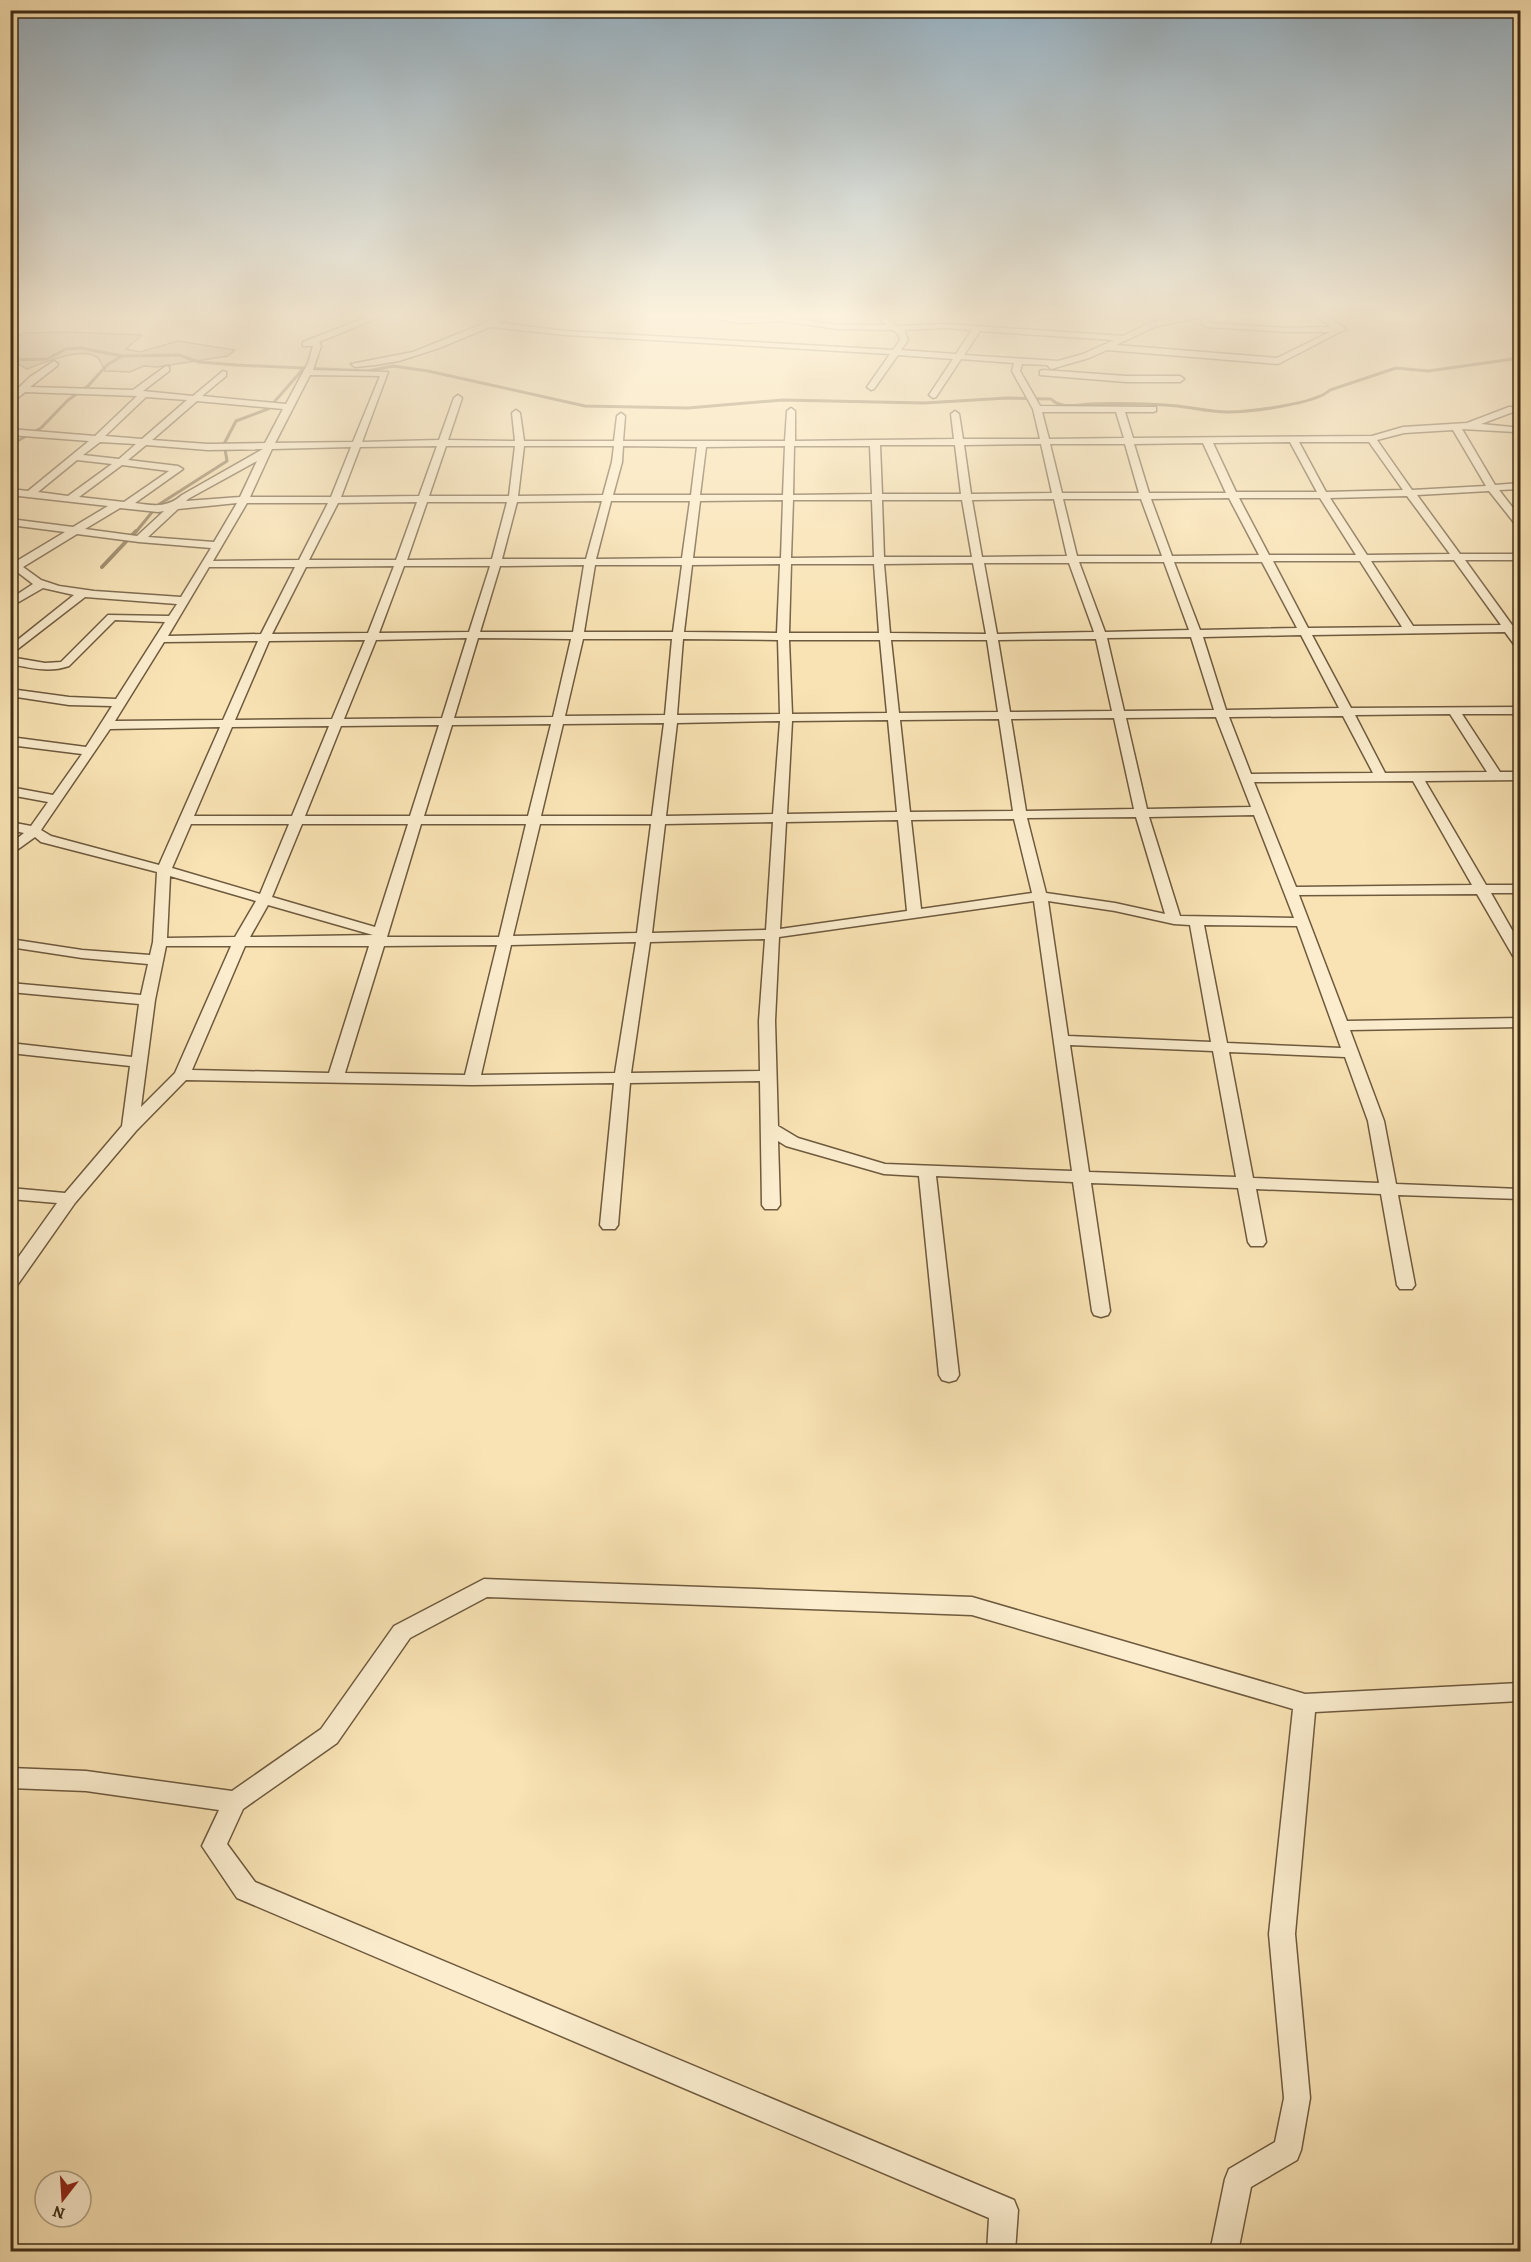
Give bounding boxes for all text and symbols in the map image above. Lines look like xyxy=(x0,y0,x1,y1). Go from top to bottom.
north arrow xyxy=(33,2169,93,2229)
text: N xyxy=(50,2200,68,2225)

